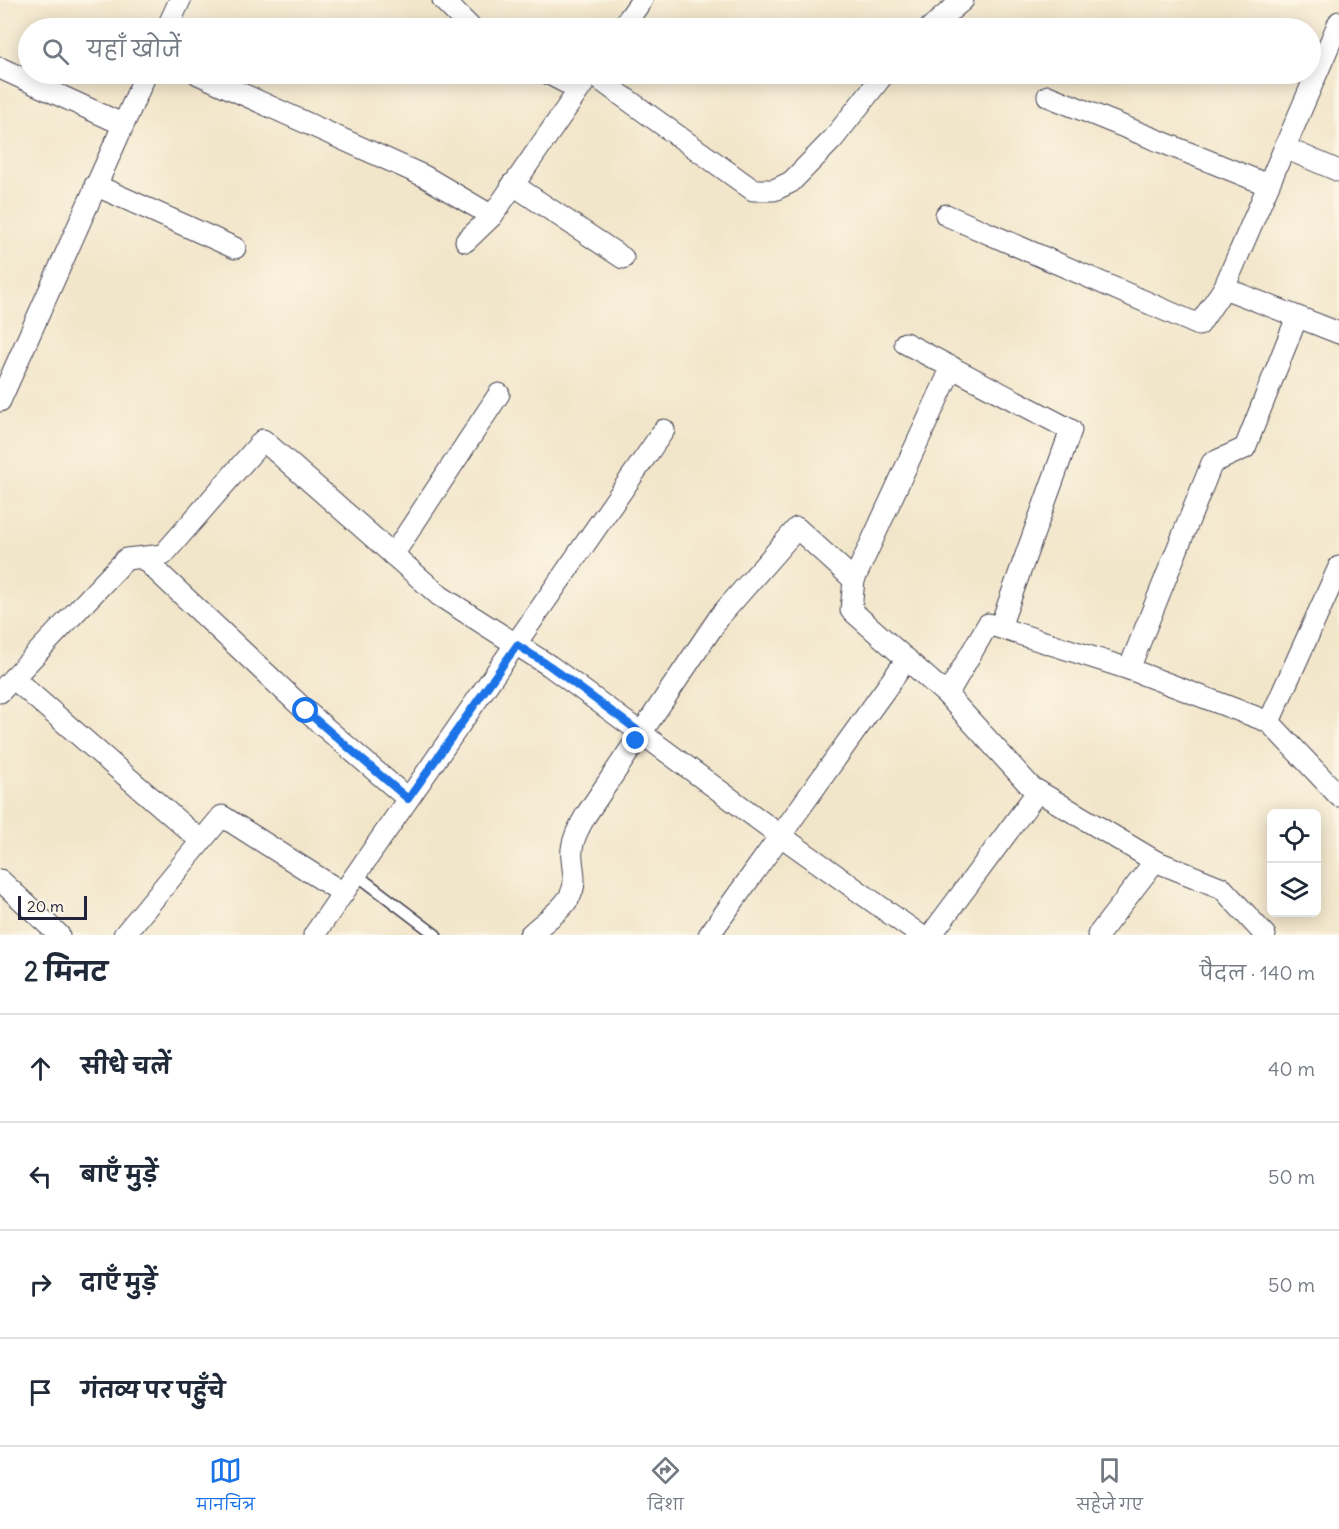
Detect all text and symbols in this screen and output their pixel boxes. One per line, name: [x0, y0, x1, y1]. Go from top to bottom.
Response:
search box: [18, 18, 1321, 84]
icon: search: [39, 35, 72, 68]
text: यहाँ खोजें: [87, 35, 181, 63]
route start: [292, 697, 318, 723]
route end: [622, 727, 648, 753]
map controls: [1267, 809, 1321, 917]
button: locate: [1267, 809, 1321, 863]
button: layers: [1267, 863, 1321, 917]
scale bar: [18, 893, 87, 920]
text: 20 m: [27, 896, 64, 916]
text: 2 मिनट: [24, 955, 108, 988]
text: पैदल · 140 m: [1200, 960, 1315, 985]
icon: ahead: [24, 1052, 57, 1085]
text: सीधे चलें: [81, 1052, 171, 1080]
text: 40 m: [1268, 1056, 1315, 1081]
icon: left: [24, 1160, 57, 1193]
text: बाएँ मुड़ें: [81, 1160, 158, 1188]
text: 50 m: [1268, 1164, 1315, 1189]
icon: right: [24, 1268, 57, 1301]
text: दाएँ मुड़ें: [81, 1268, 157, 1296]
text: 50 m: [1268, 1272, 1315, 1297]
icon: arrive: [24, 1376, 57, 1409]
text: गंतव्य पर पहुँचे: [81, 1376, 225, 1404]
tab: मानचित्र: [196, 1454, 255, 1522]
tab: दिशा: [648, 1454, 684, 1522]
tab: सहेजे गए: [1077, 1454, 1143, 1522]

